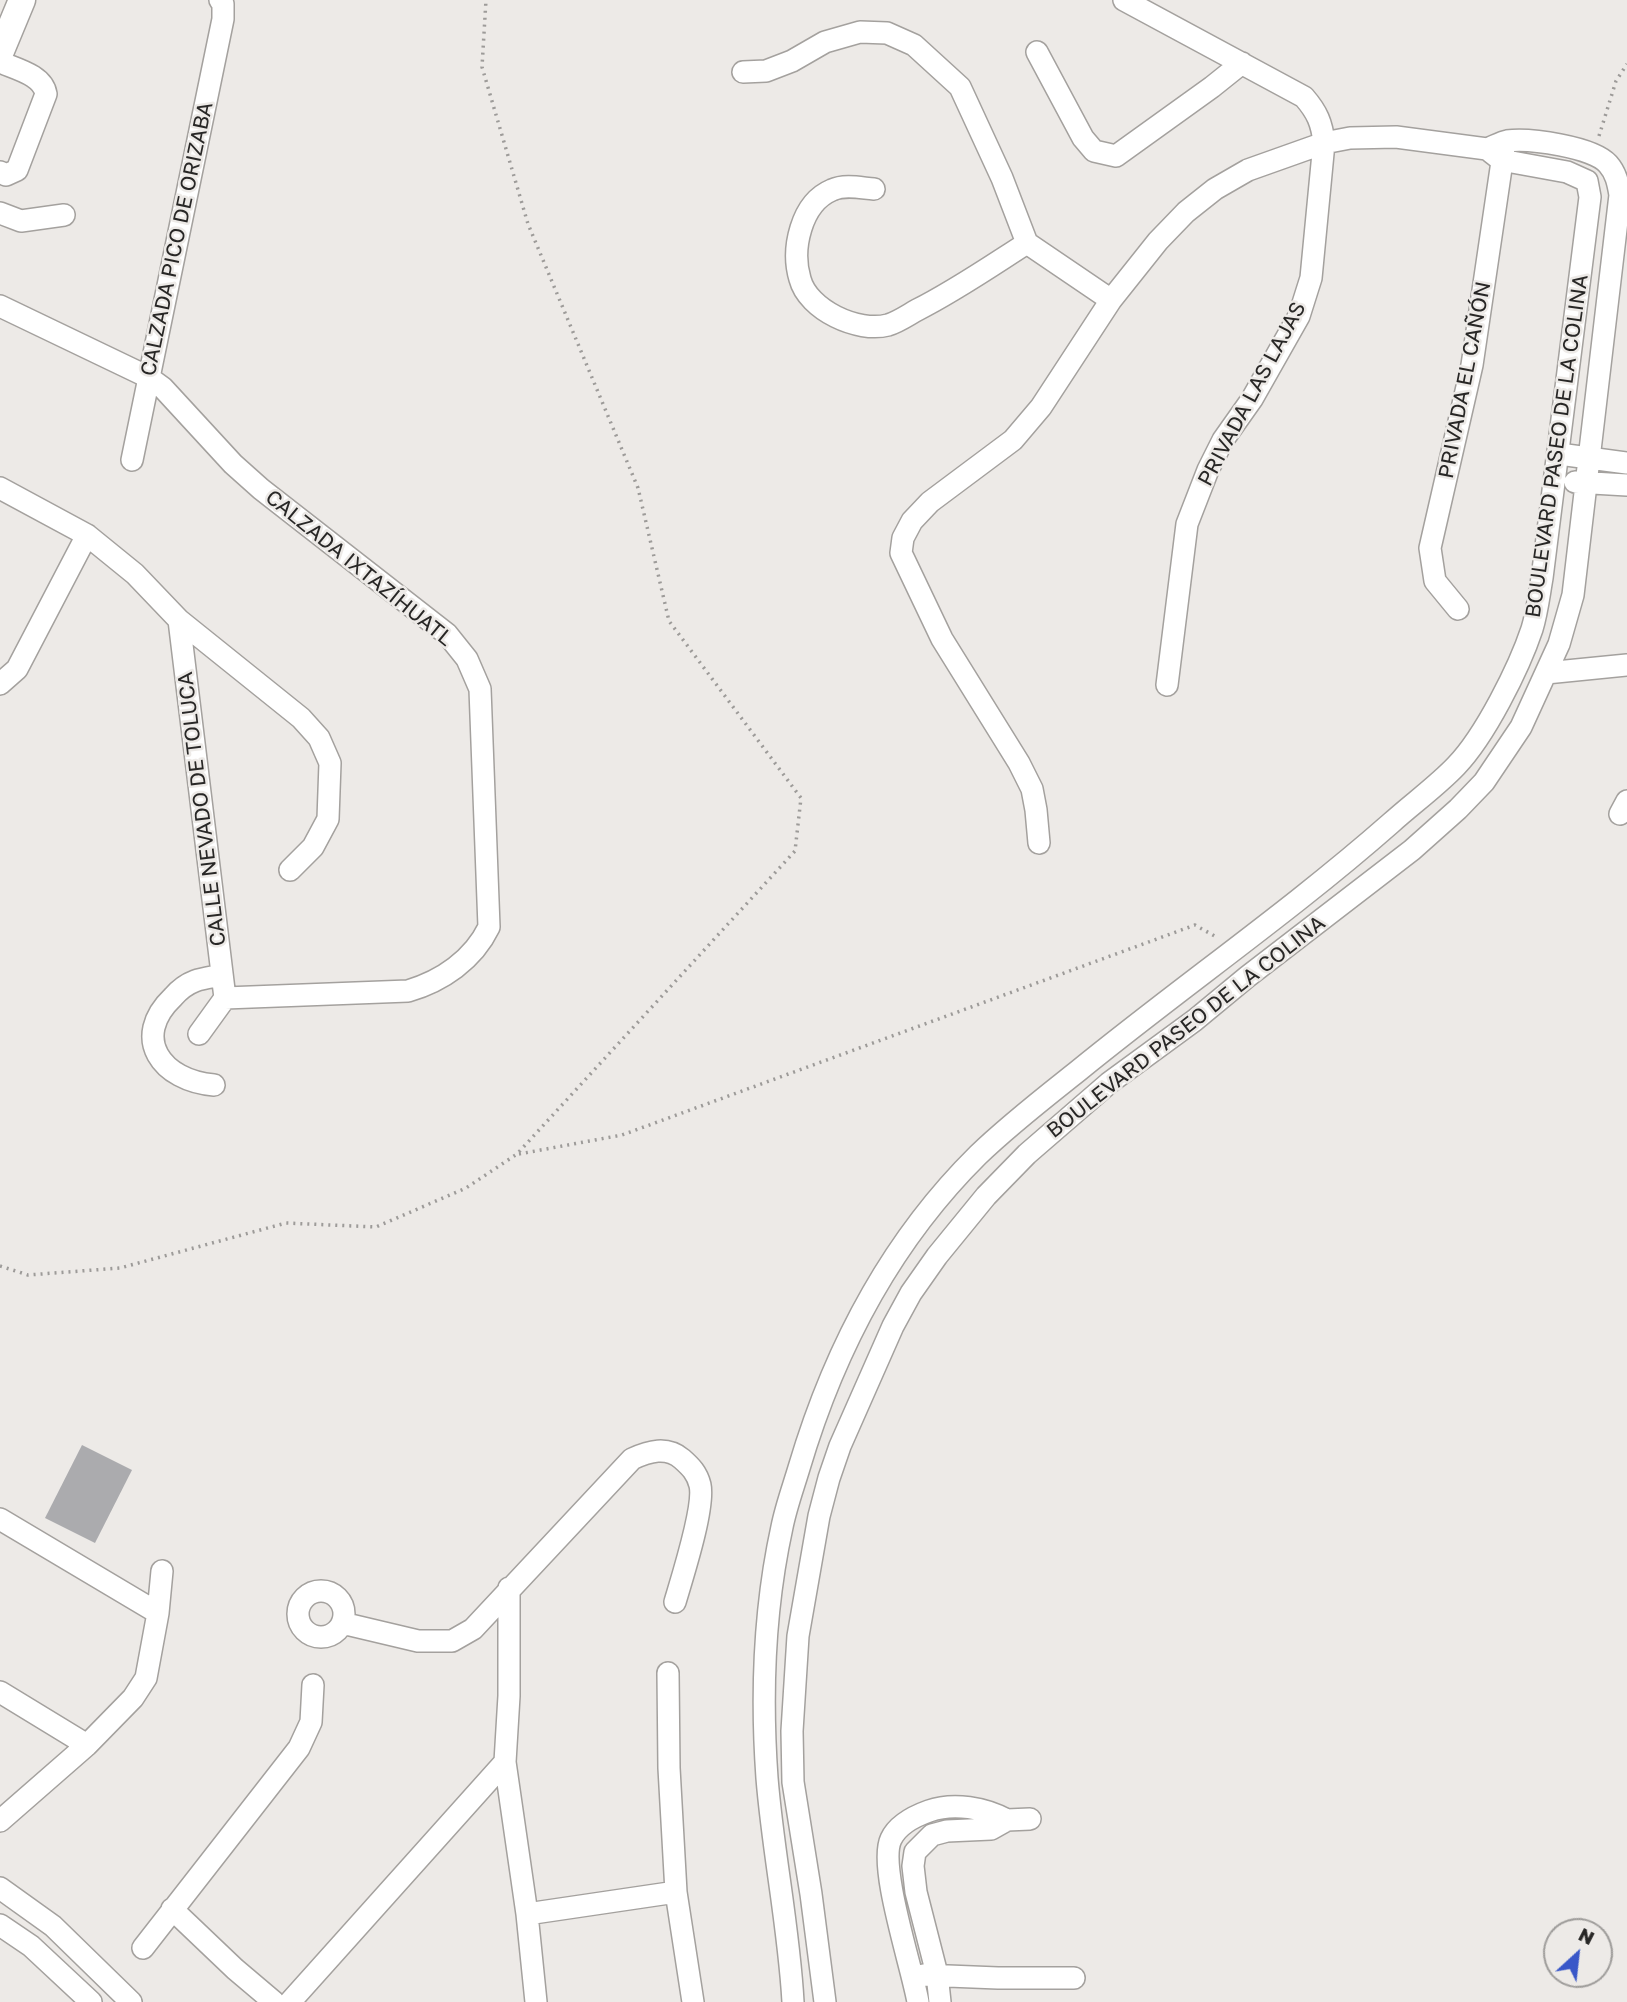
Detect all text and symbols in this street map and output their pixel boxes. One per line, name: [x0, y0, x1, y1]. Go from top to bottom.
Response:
street label: CALZADA PICO DE ORIZABA: [136, 100, 218, 378]
street label: BOULEVARD PASEO DE LA COLINA: [1520, 273, 1594, 619]
street label: PRIVADA EL CAÑÓN: [1434, 279, 1496, 481]
street label: PRIVADA LAS LAJAS: [1193, 298, 1311, 490]
street label: CALZADA IXTAZÍHUATL: [260, 485, 458, 651]
street label: CALLE NEVADO DE TOLUCA: [173, 670, 231, 948]
street label: BOULEVARD PASEO DE LA COLINA: [1042, 910, 1330, 1144]
north arrow: [1543, 1918, 1613, 1988]
text: N: [1575, 1922, 1599, 1949]

